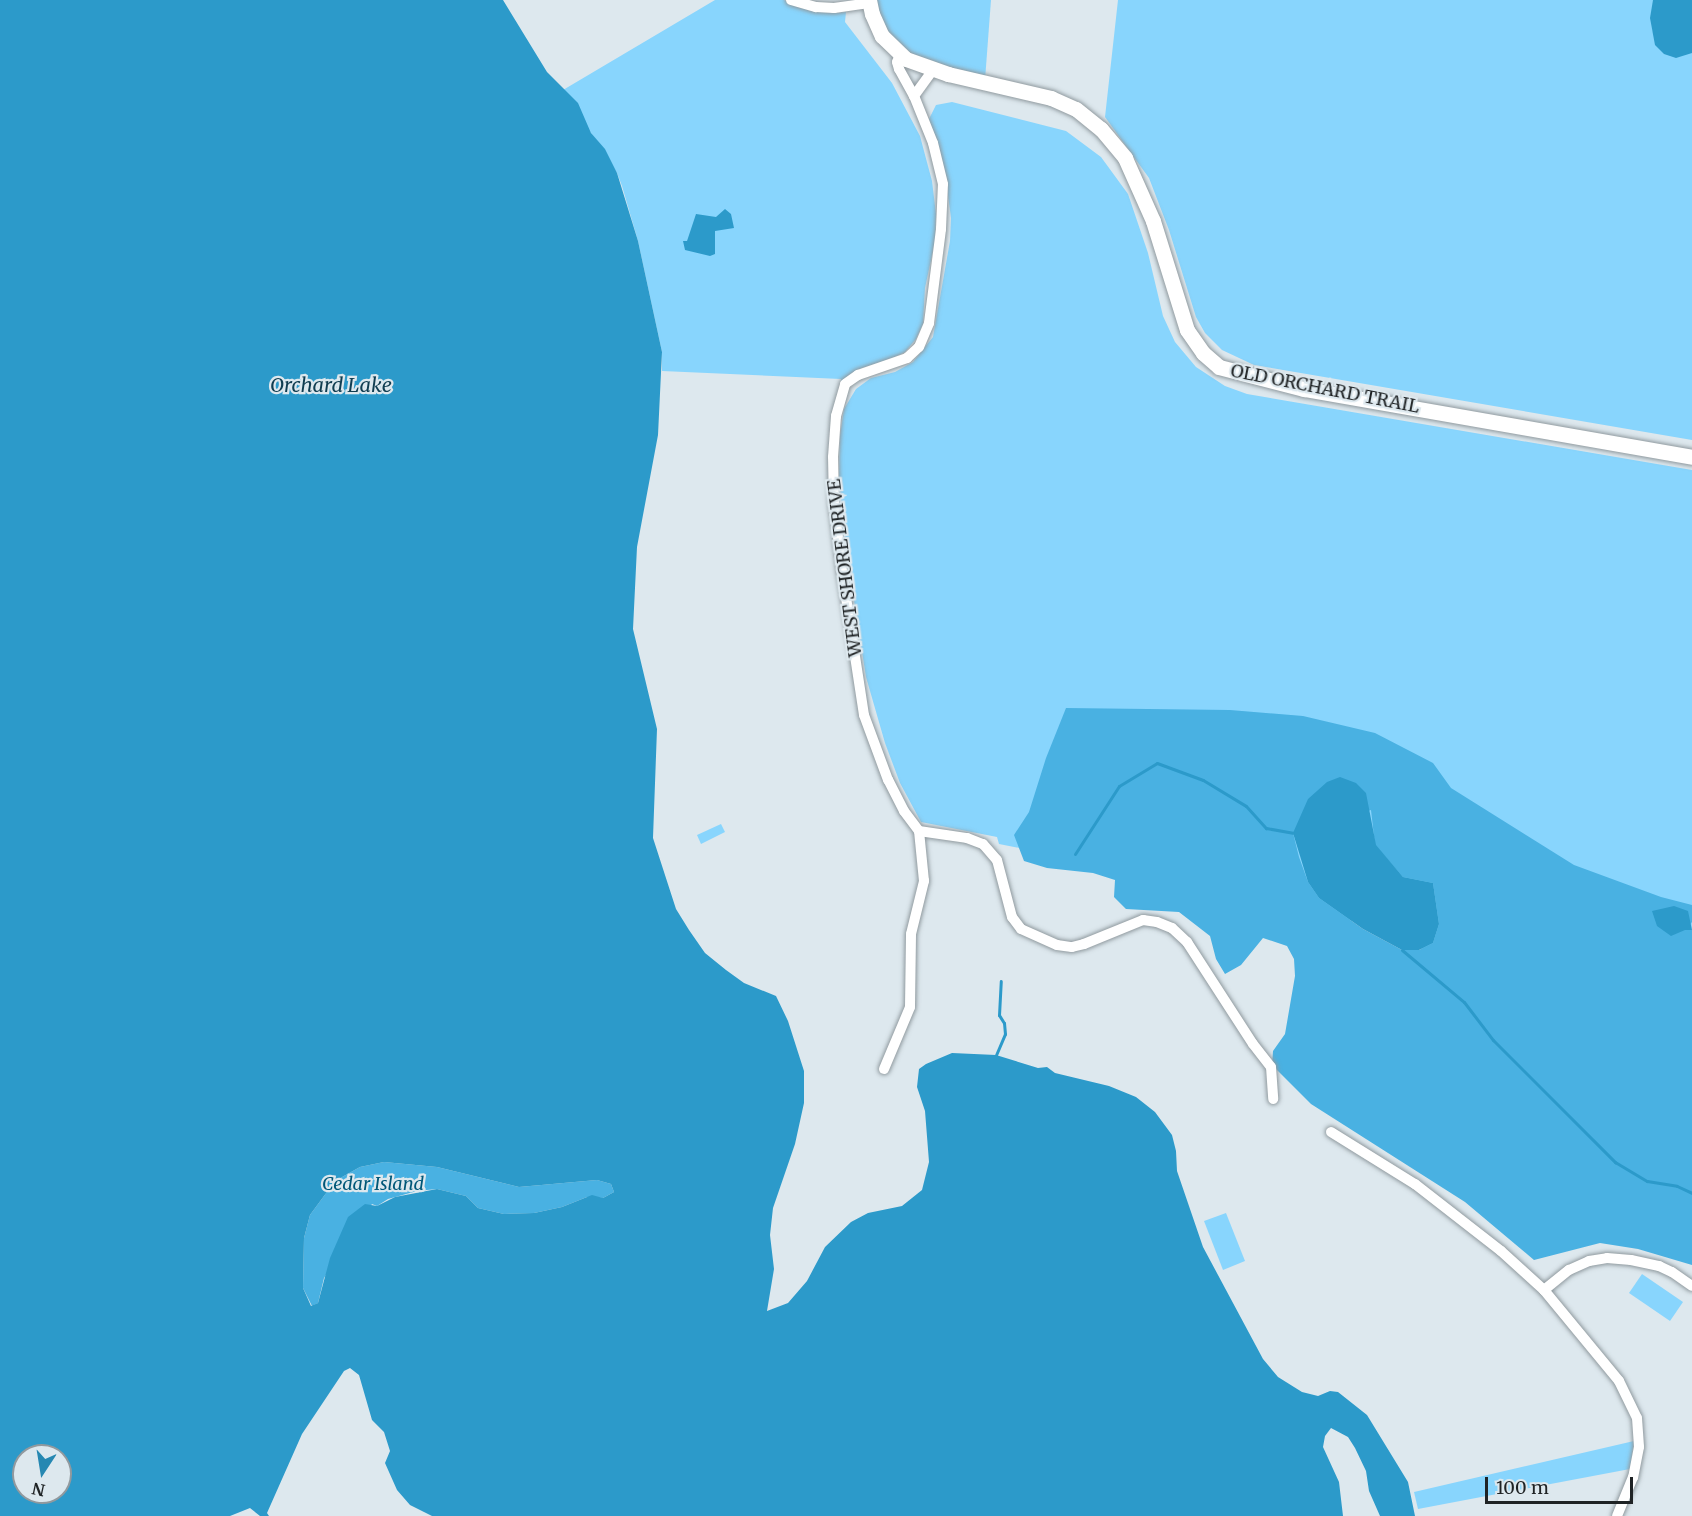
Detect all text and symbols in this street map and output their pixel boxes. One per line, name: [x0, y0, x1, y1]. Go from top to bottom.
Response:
street label: OLD ORCHARD TRAIL: [1229, 360, 1421, 418]
water label: Orchard Lake: [270, 372, 392, 396]
street label: WEST SHORE DRIVE: [823, 478, 867, 658]
park label: Cedar Island: [322, 1173, 424, 1195]
north arrow: [12, 1444, 72, 1504]
scale bar: [1488, 1465, 1636, 1503]
text: 100 m: [1496, 1476, 1549, 1499]
text: N: [30, 1479, 47, 1501]

